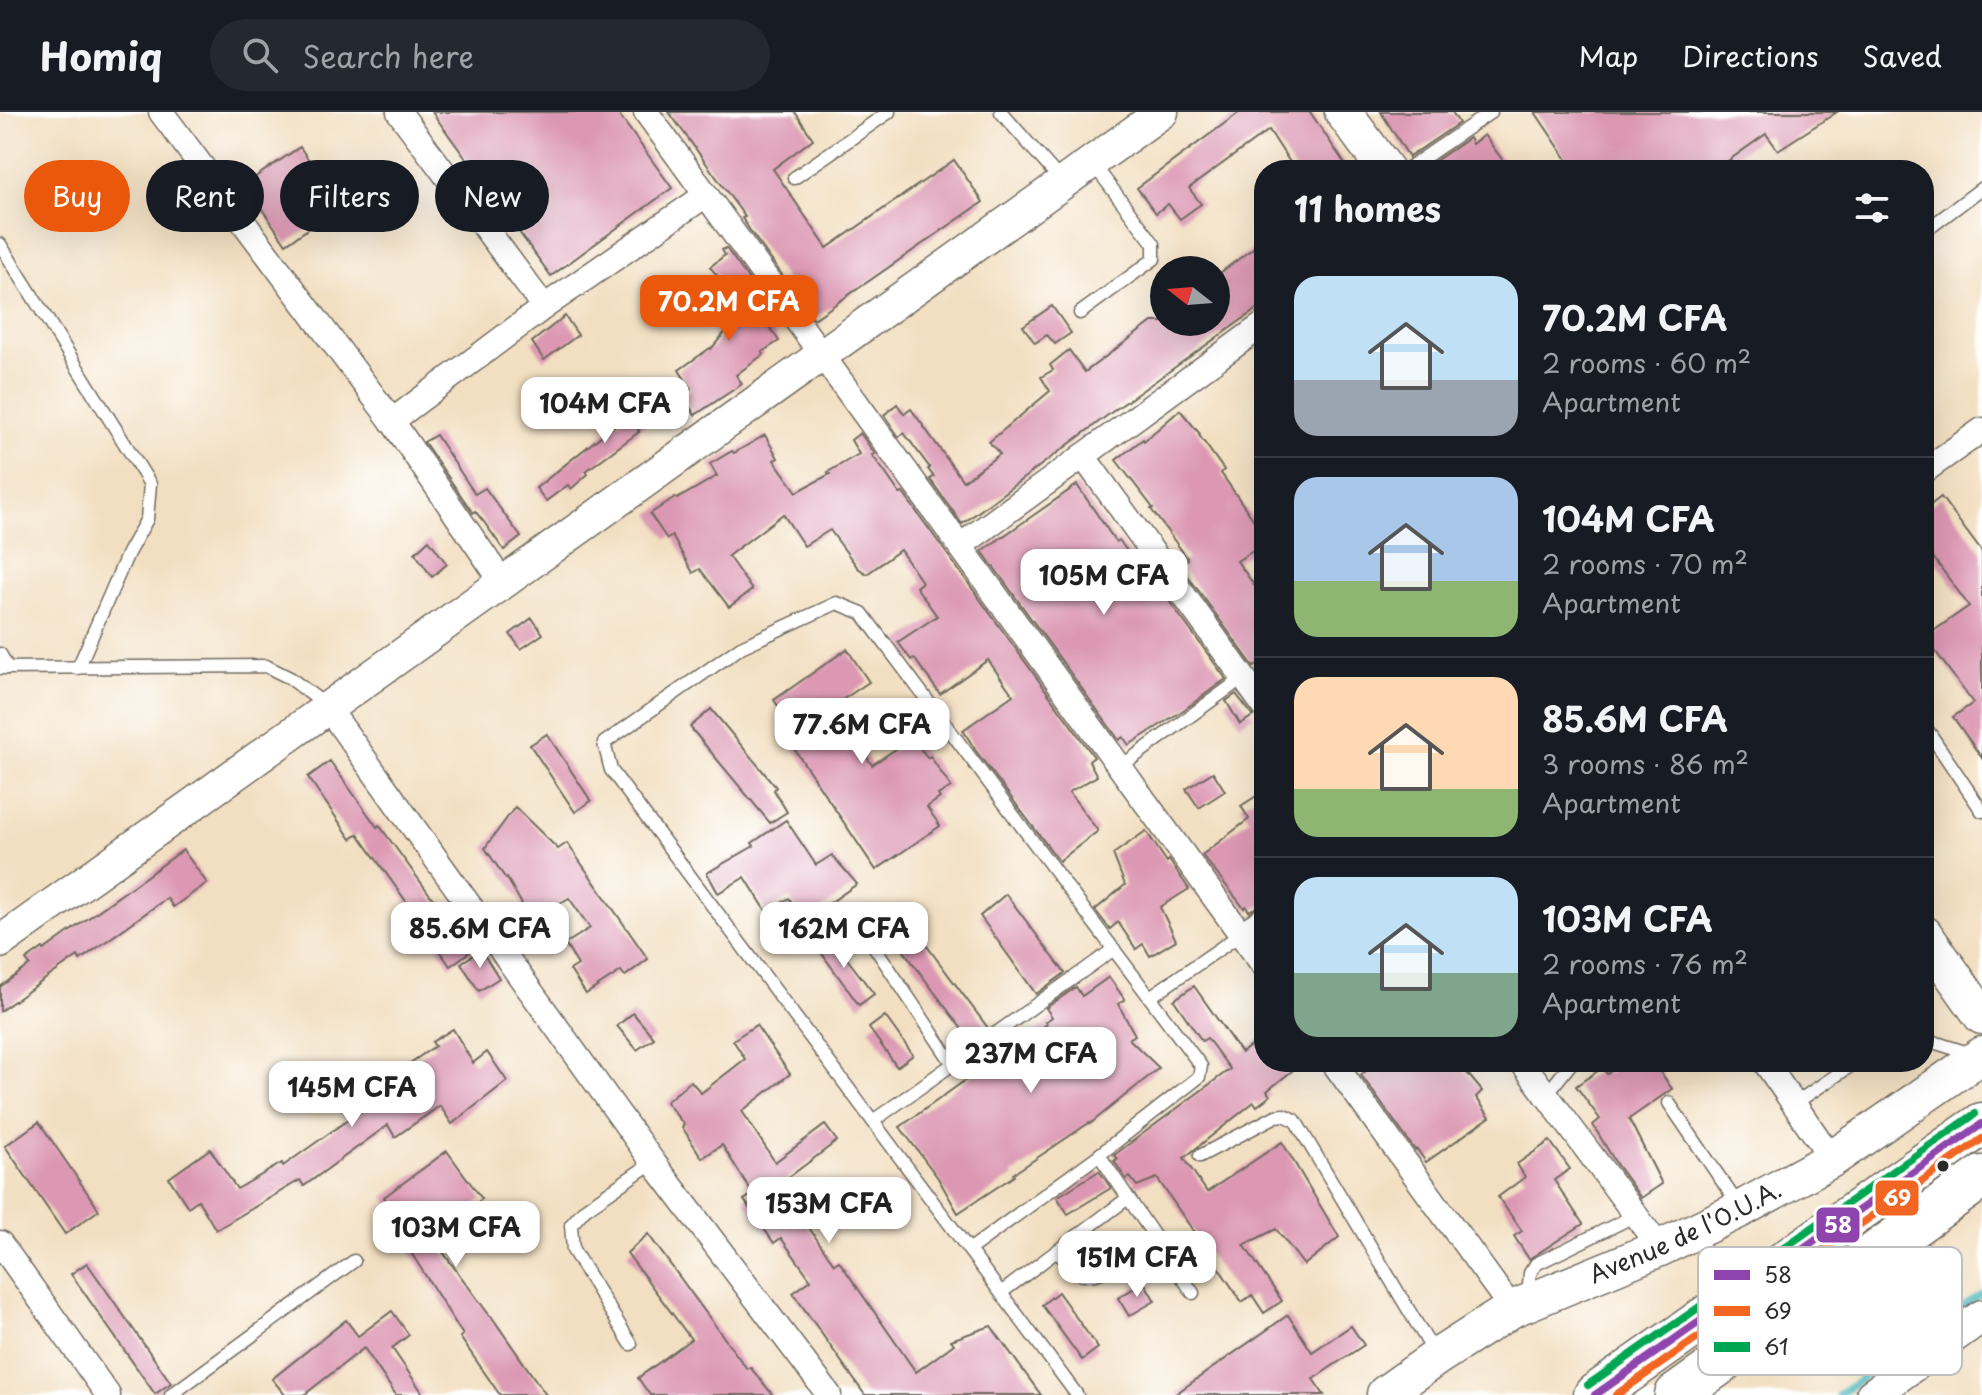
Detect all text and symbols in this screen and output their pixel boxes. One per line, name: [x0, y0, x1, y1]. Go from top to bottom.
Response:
search box: [210, 19, 770, 91]
text: Homiq: [40, 27, 162, 84]
icon: search: [238, 33, 282, 77]
text: Search here: [302, 33, 474, 78]
text: Map: [1579, 34, 1638, 77]
text: Directions: [1682, 34, 1819, 77]
text: Saved: [1863, 34, 1942, 77]
chip: Buy: [24, 160, 130, 232]
chip: Rent: [146, 160, 264, 232]
chip: Filters: [280, 160, 419, 232]
chip: New: [435, 160, 549, 232]
text: 11 homes: [1294, 182, 1441, 234]
icon: filters: [1850, 186, 1894, 230]
north arrow: [1150, 256, 1230, 336]
map controls: [1150, 256, 1230, 336]
pin: 70.2M CFA: [637, 275, 821, 343]
text: 70.2M CFA: [658, 281, 800, 320]
text: 70.2M CFA: [1542, 291, 1728, 343]
icon: home: [1358, 308, 1454, 404]
text: 2 rooms · 60 m²: [1542, 343, 1751, 382]
pin: 104M CFA: [522, 377, 688, 445]
text: Apartment: [1542, 382, 1681, 421]
text: 104M CFA: [539, 383, 671, 422]
text: 104M CFA: [1542, 492, 1715, 544]
icon: home: [1358, 509, 1454, 605]
text: 2 rooms · 70 m²: [1542, 544, 1748, 583]
pin: 105M CFA: [1021, 549, 1187, 617]
text: 105M CFA: [1039, 555, 1169, 594]
text: Apartment: [1542, 583, 1681, 622]
text: 85.6M CFA: [1542, 692, 1728, 744]
pin: 77.6M CFA: [770, 698, 954, 766]
text: 77.6M CFA: [793, 704, 931, 743]
icon: home: [1358, 709, 1454, 805]
text: 3 rooms · 86 m²: [1542, 744, 1749, 783]
text: Apartment: [1542, 783, 1681, 822]
text: 103M CFA: [1542, 892, 1713, 944]
pin: 85.6M CFA: [388, 902, 572, 970]
pin: 162M CFA: [761, 902, 927, 970]
text: 85.6M CFA: [409, 908, 551, 947]
text: 162M CFA: [778, 908, 910, 947]
icon: home: [1358, 909, 1454, 1005]
text: 2 rooms · 76 m²: [1542, 944, 1748, 983]
text: Apartment: [1542, 983, 1681, 1022]
pin: 237M CFA: [948, 1027, 1114, 1095]
text: 237M CFA: [964, 1033, 1098, 1072]
pin: 145M CFA: [269, 1061, 435, 1129]
text: 145M CFA: [287, 1067, 417, 1106]
unlabelled marker: [1935, 1158, 1951, 1174]
street label: Avenue de l'O.U.A.: [1583, 1170, 1787, 1291]
pin: 153M CFA: [746, 1177, 912, 1245]
line badge: 69: [1874, 1179, 1920, 1217]
text: 69: [1883, 1180, 1911, 1213]
text: 153M CFA: [765, 1183, 893, 1222]
pin: 103M CFA: [373, 1201, 539, 1269]
line badge: 58: [1815, 1206, 1861, 1244]
text: 103M CFA: [391, 1207, 521, 1246]
text: 58: [1824, 1207, 1852, 1240]
pin: 151M CFA: [1054, 1231, 1220, 1299]
text: 151M CFA: [1076, 1237, 1198, 1276]
legend: [1698, 1247, 1962, 1375]
text: 58: [1764, 1257, 1792, 1290]
text: 69: [1764, 1293, 1792, 1326]
text: 61: [1764, 1329, 1789, 1362]

